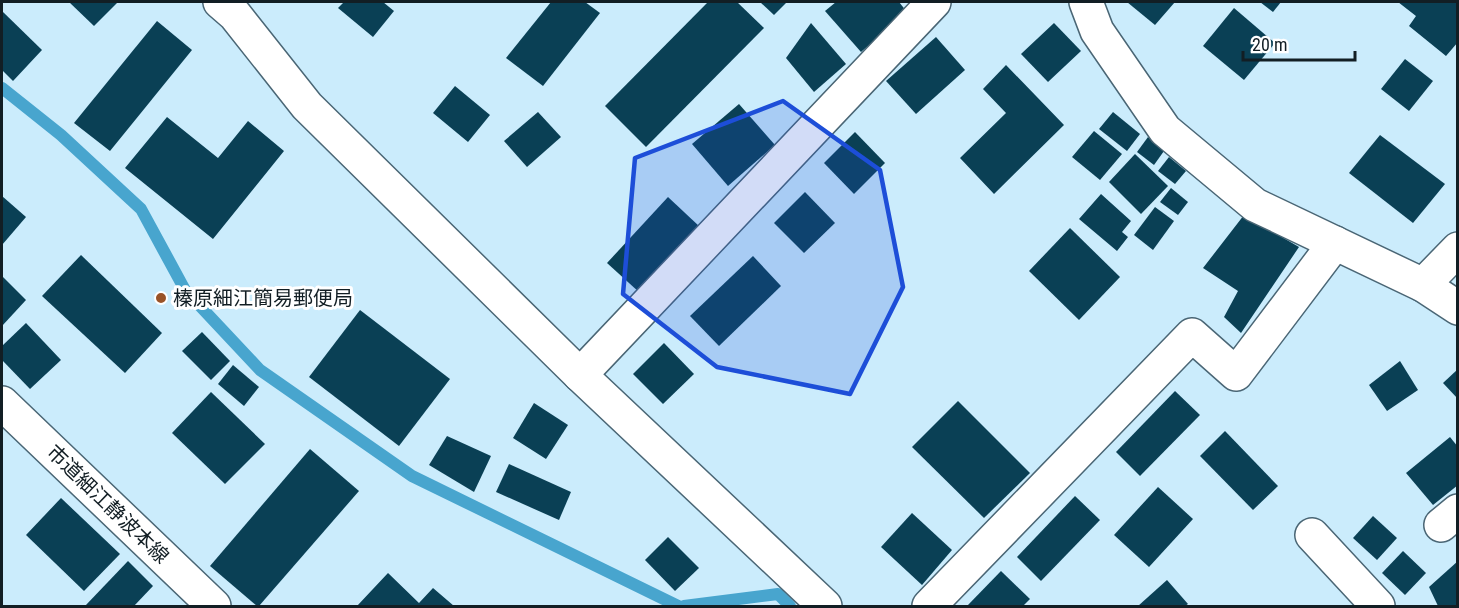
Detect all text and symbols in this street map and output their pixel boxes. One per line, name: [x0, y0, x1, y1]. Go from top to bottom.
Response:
scale bar: [1243, 24, 1356, 62]
text: 20 m: [1252, 34, 1287, 55]
place label: 榛原細江簡易郵便局: [173, 286, 353, 310]
marker: 榛原細江簡易郵便局: [154, 291, 168, 305]
street label: 市道細江静波本線: [42, 440, 174, 568]

